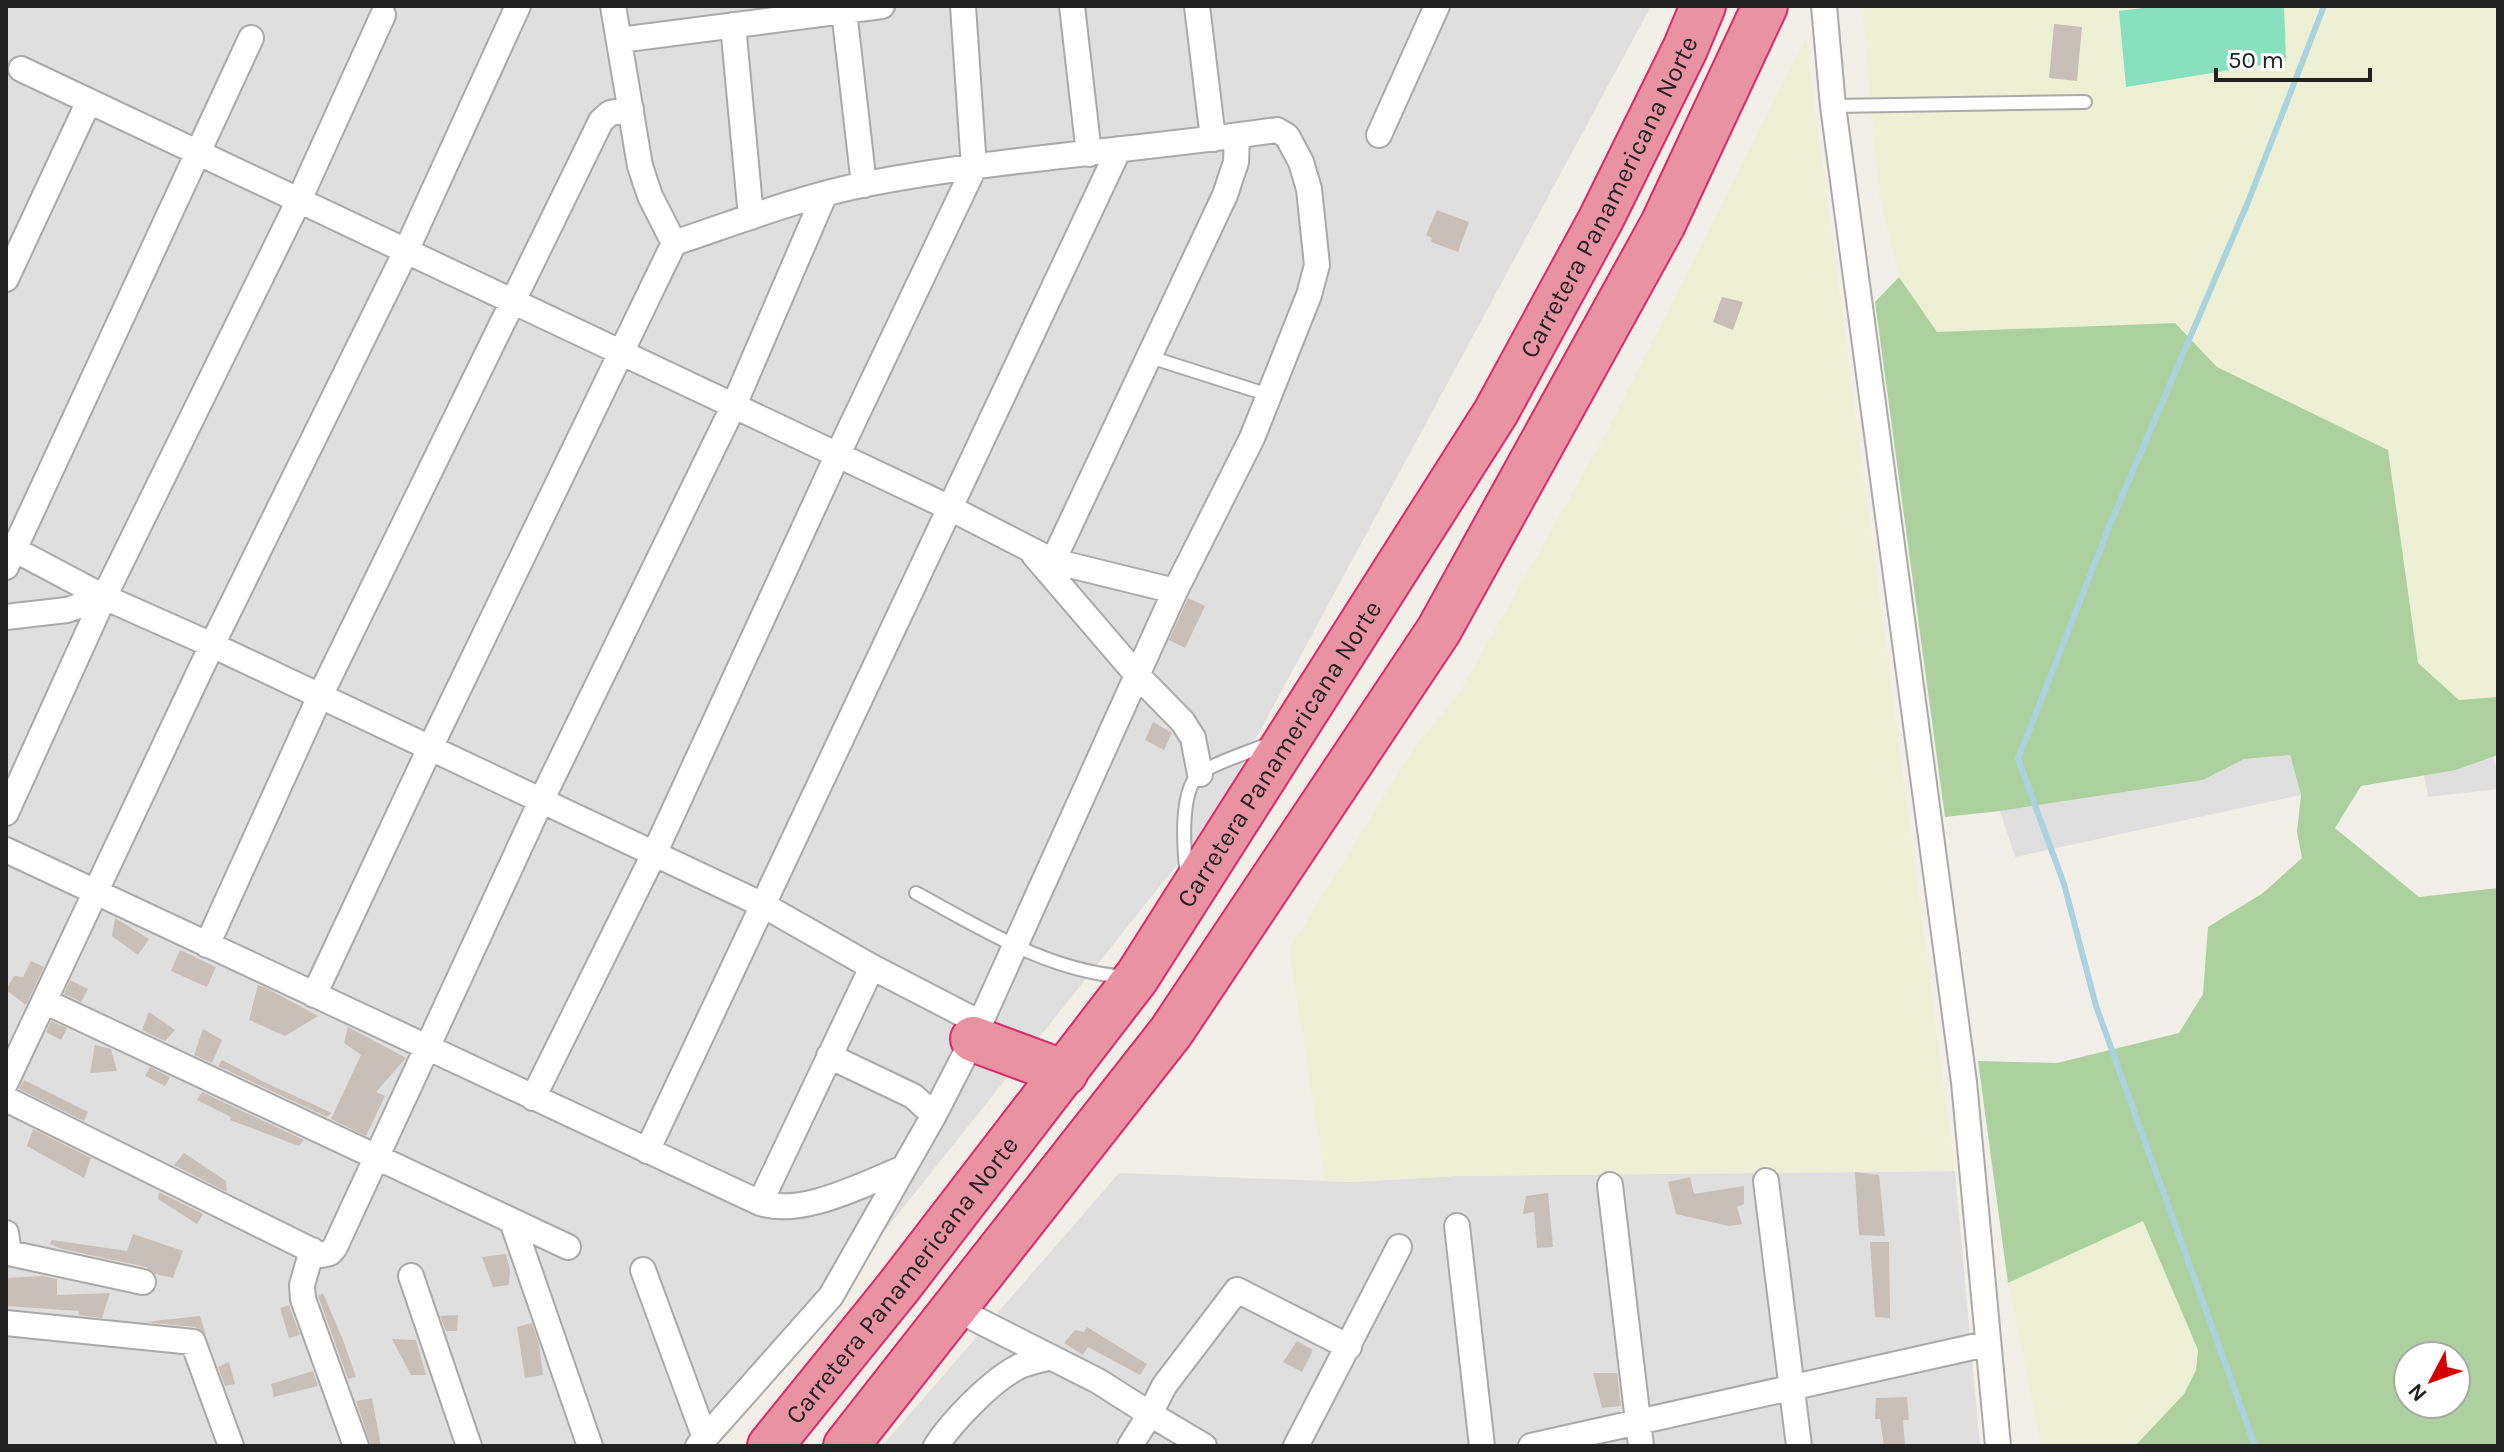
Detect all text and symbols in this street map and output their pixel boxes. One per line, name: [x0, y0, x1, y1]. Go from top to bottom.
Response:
street label: Carretera Panamericana Norte: [1513, 31, 1704, 363]
scale bar: [2216, 32, 2370, 82]
text: 50 m: [2228, 46, 2284, 74]
street label: Carretera Panamericana Norte: [1170, 595, 1388, 913]
street label: Carretera Panamericana Norte: [779, 1130, 1024, 1430]
north arrow: [2392, 1340, 2472, 1420]
text: N: [2403, 1378, 2433, 1407]

